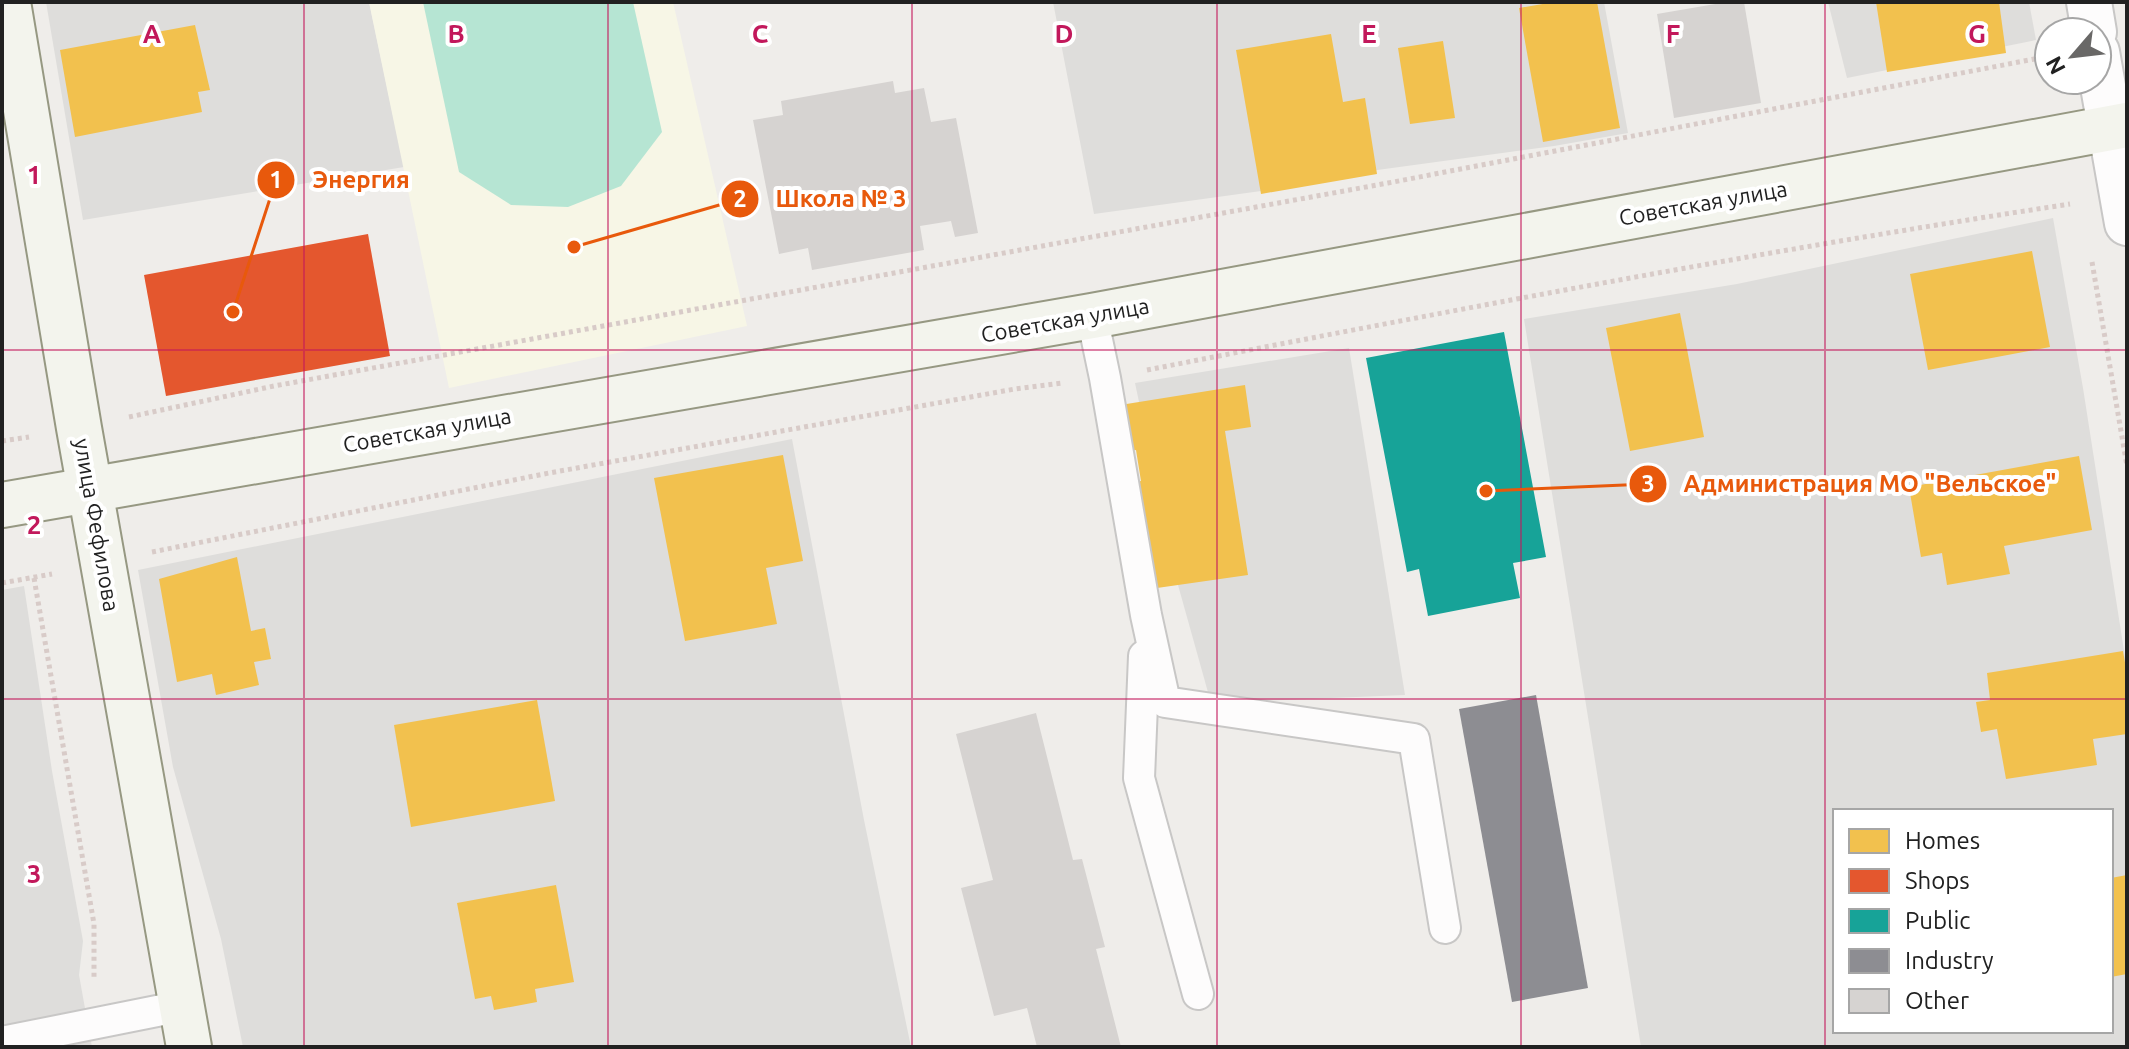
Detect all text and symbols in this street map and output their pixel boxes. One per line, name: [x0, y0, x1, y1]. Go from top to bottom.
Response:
north arrow: [2033, 16, 2113, 96]
text: A: [143, 19, 162, 48]
text: B: [447, 19, 465, 48]
text: C: [752, 19, 769, 48]
text: D: [1055, 19, 1073, 48]
text: E: [1361, 19, 1377, 48]
text: F: [1666, 19, 1680, 48]
text: G: [1968, 19, 1986, 48]
text: N: [2040, 53, 2070, 79]
callout: Энергия: [256, 156, 426, 204]
text: 1: [27, 160, 41, 189]
text: 1: [269, 166, 283, 193]
text: Энергия: [312, 166, 410, 193]
callout: Школа № 3: [720, 175, 923, 223]
street label: Советская улица: [1617, 175, 1789, 230]
text: 2: [733, 185, 747, 212]
text: Школа № 3: [775, 185, 907, 212]
street label: Советская улица: [979, 292, 1151, 347]
street label: Советская улица: [341, 402, 513, 457]
street label: улица Фефилова: [70, 436, 125, 613]
callout: Администрация МО "Вельское": [1628, 460, 2073, 508]
text: 3: [1641, 470, 1655, 497]
text: Администрация МО "Вельское": [1684, 470, 2056, 497]
text: 2: [27, 510, 41, 539]
legend: [1833, 809, 2113, 1033]
text: Homes: [1905, 827, 1980, 854]
text: 3: [27, 859, 41, 888]
text: Shops: [1905, 867, 1970, 894]
text: Public: [1905, 907, 1970, 934]
text: Industry: [1905, 947, 1994, 974]
text: Other: [1905, 987, 1969, 1014]

